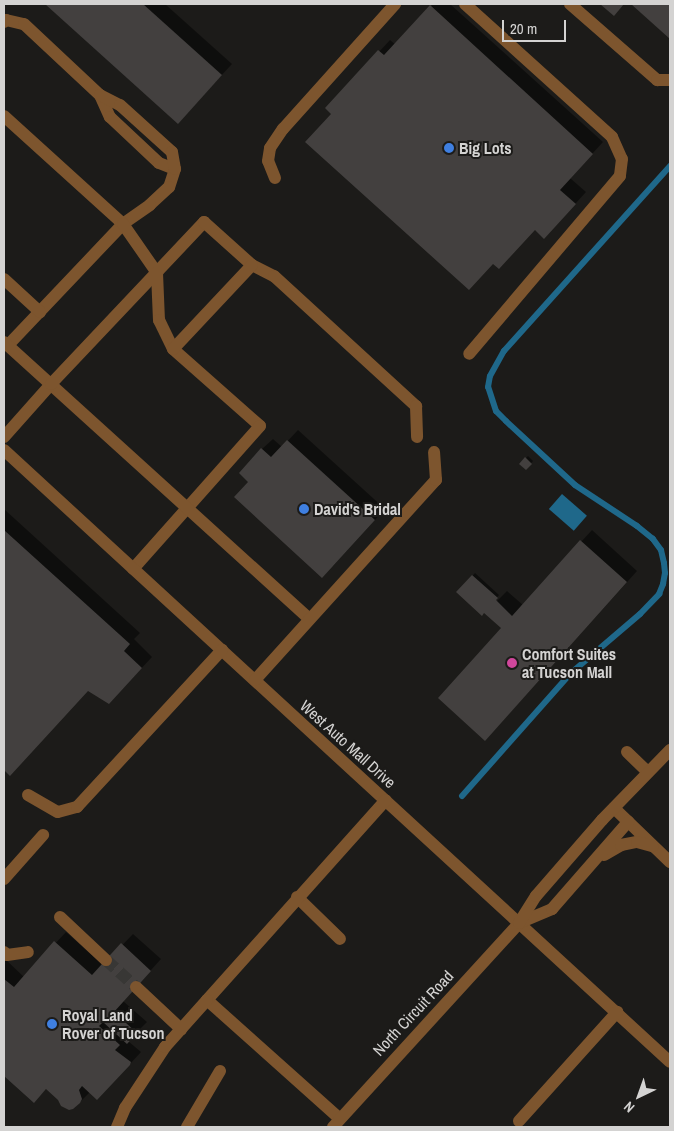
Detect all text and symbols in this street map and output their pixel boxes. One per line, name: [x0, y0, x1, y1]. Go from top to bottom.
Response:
scale bar: [504, 10, 568, 42]
text: 20 m: [510, 18, 537, 39]
place label: Big Lots: [459, 138, 511, 158]
marker: Big Lots: [443, 142, 455, 154]
place label: David's Bridal: [314, 499, 401, 519]
marker: David's Bridal: [298, 503, 310, 515]
place label: Comfort Suites at Tucson Mall: [522, 644, 616, 682]
marker: Comfort Suites at Tucson Mall: [506, 657, 518, 669]
street label: West Auto Mall Drive: [296, 696, 400, 792]
street label: North Circuit Road: [369, 966, 457, 1060]
place label: Royal Land Rover of Tucson: [62, 1005, 165, 1043]
marker: Royal Land Rover of Tucson: [46, 1018, 58, 1030]
north arrow: [614, 1071, 664, 1121]
text: N: [620, 1098, 638, 1117]

